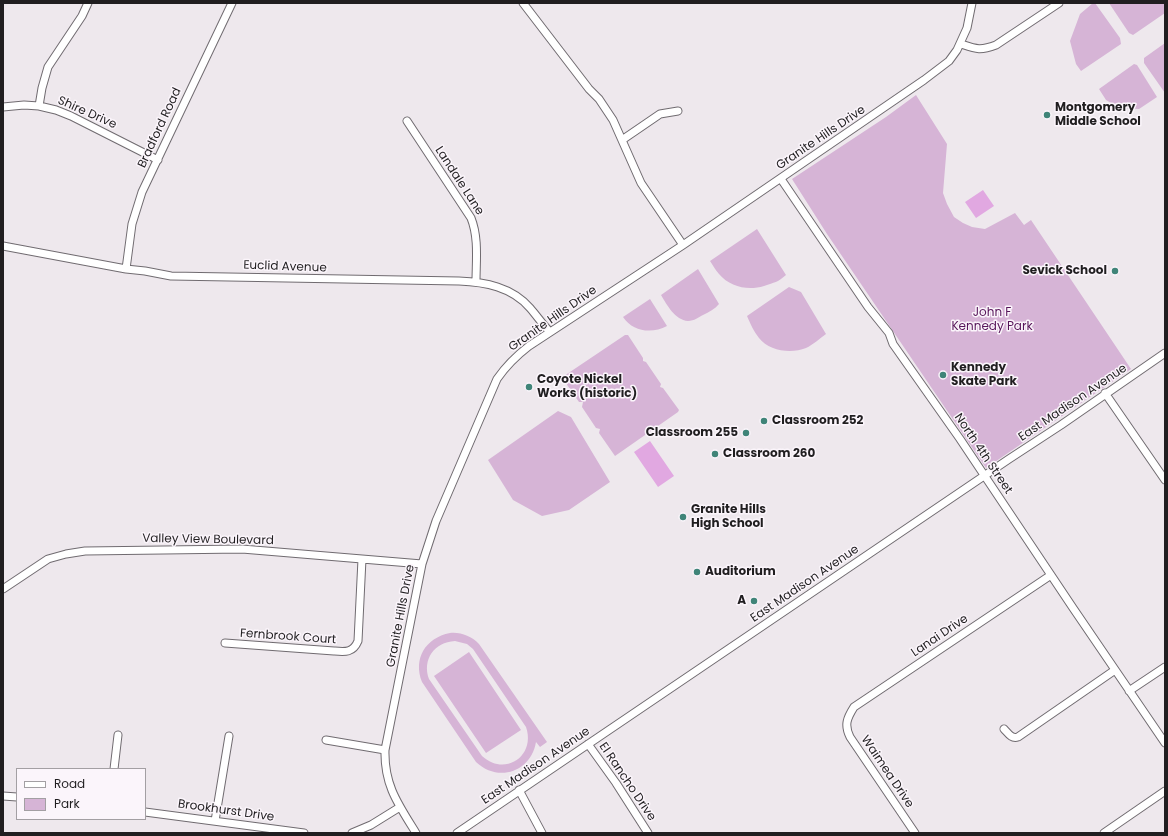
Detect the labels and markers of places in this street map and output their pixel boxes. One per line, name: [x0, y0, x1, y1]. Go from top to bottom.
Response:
place label: Montgomery Middle School: [1055, 101, 1141, 129]
marker: Montgomery Middle School: [1042, 110, 1052, 120]
place label: Sevick School: [1022, 264, 1107, 278]
marker: Sevick School: [1110, 266, 1120, 276]
place label: Kennedy Skate Park: [951, 361, 1017, 389]
marker: Kennedy Skate Park: [938, 370, 948, 380]
place label: Coyote Nickel Works (historic): [537, 373, 637, 401]
marker: Coyote Nickel Works (historic): [524, 382, 534, 392]
place label: Classroom 252: [772, 414, 863, 428]
marker: Classroom 252: [759, 416, 769, 426]
place label: Classroom 255: [646, 426, 738, 440]
marker: Classroom 255: [741, 428, 751, 438]
place label: Classroom 260: [723, 447, 815, 461]
marker: Classroom 260: [710, 449, 720, 459]
place label: Granite Hills High School: [691, 503, 766, 531]
marker: Granite Hills High School: [678, 512, 688, 522]
place label: Auditorium: [705, 565, 776, 579]
marker: Auditorium: [692, 567, 702, 577]
place label: A: [737, 594, 746, 608]
marker: A: [749, 596, 759, 606]

